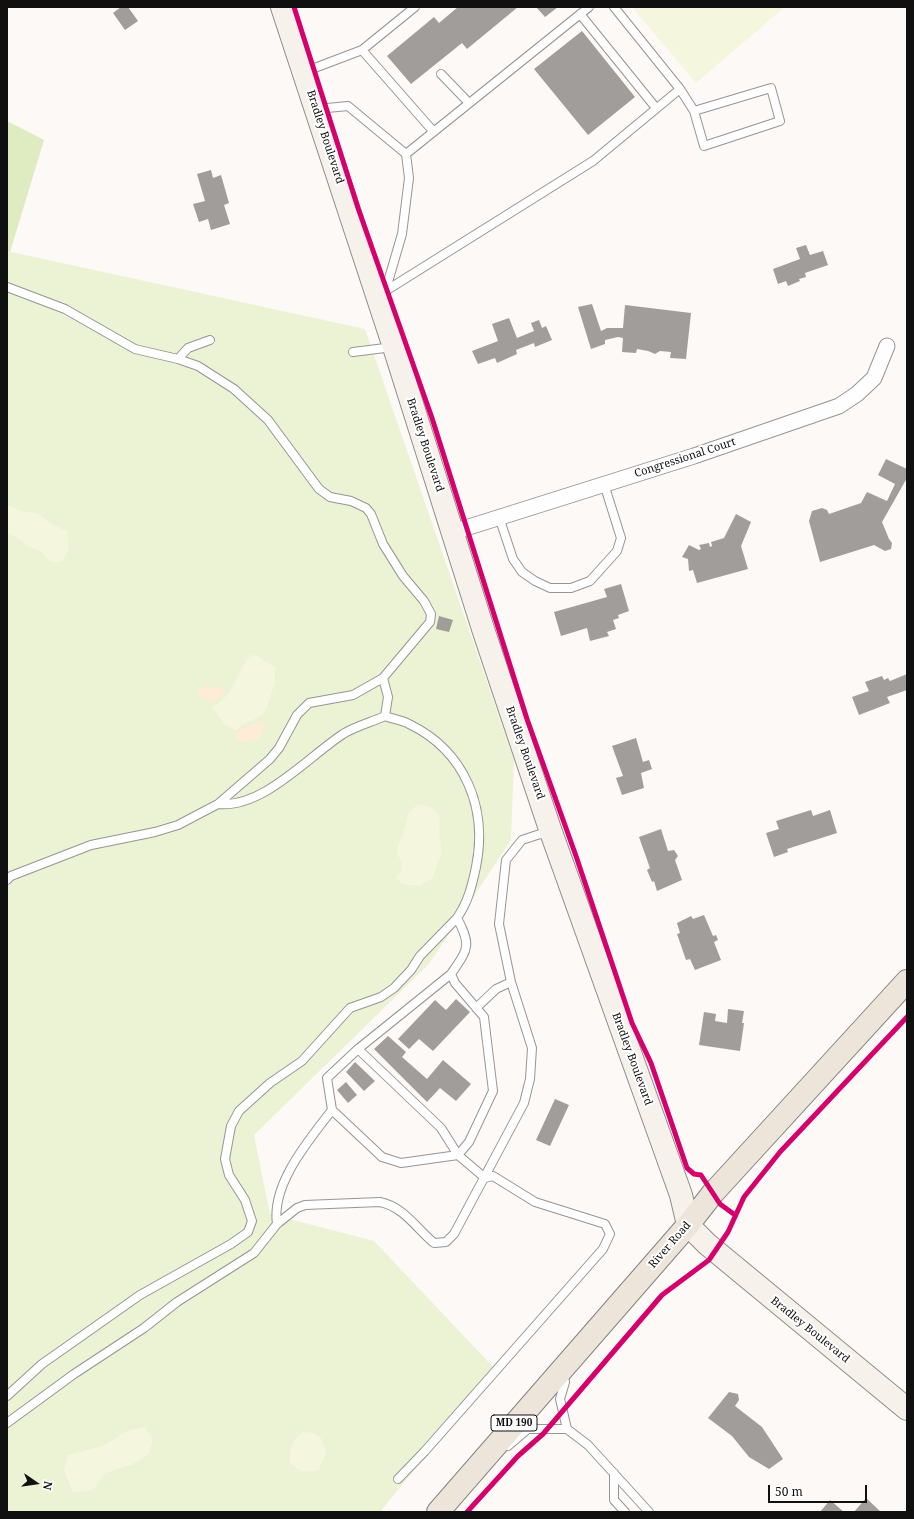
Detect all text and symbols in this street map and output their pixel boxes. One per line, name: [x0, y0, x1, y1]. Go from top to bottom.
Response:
street label: Bradley Boulevard: [304, 88, 346, 186]
street label: Bradley Boulevard: [404, 396, 446, 494]
street label: Congressional Court: [633, 435, 737, 481]
street label: Bradley Boulevard: [503, 705, 547, 801]
street label: Bradley Boulevard: [609, 1011, 655, 1107]
street label: River Road: [646, 1219, 694, 1271]
street label: Bradley Boulevard: [768, 1294, 852, 1366]
road number: MD 190: [491, 1415, 537, 1431]
north arrow: [16, 1463, 56, 1503]
scale bar: [770, 1477, 869, 1503]
text: N: [40, 1480, 56, 1492]
text: 50 m: [775, 1483, 803, 1500]

